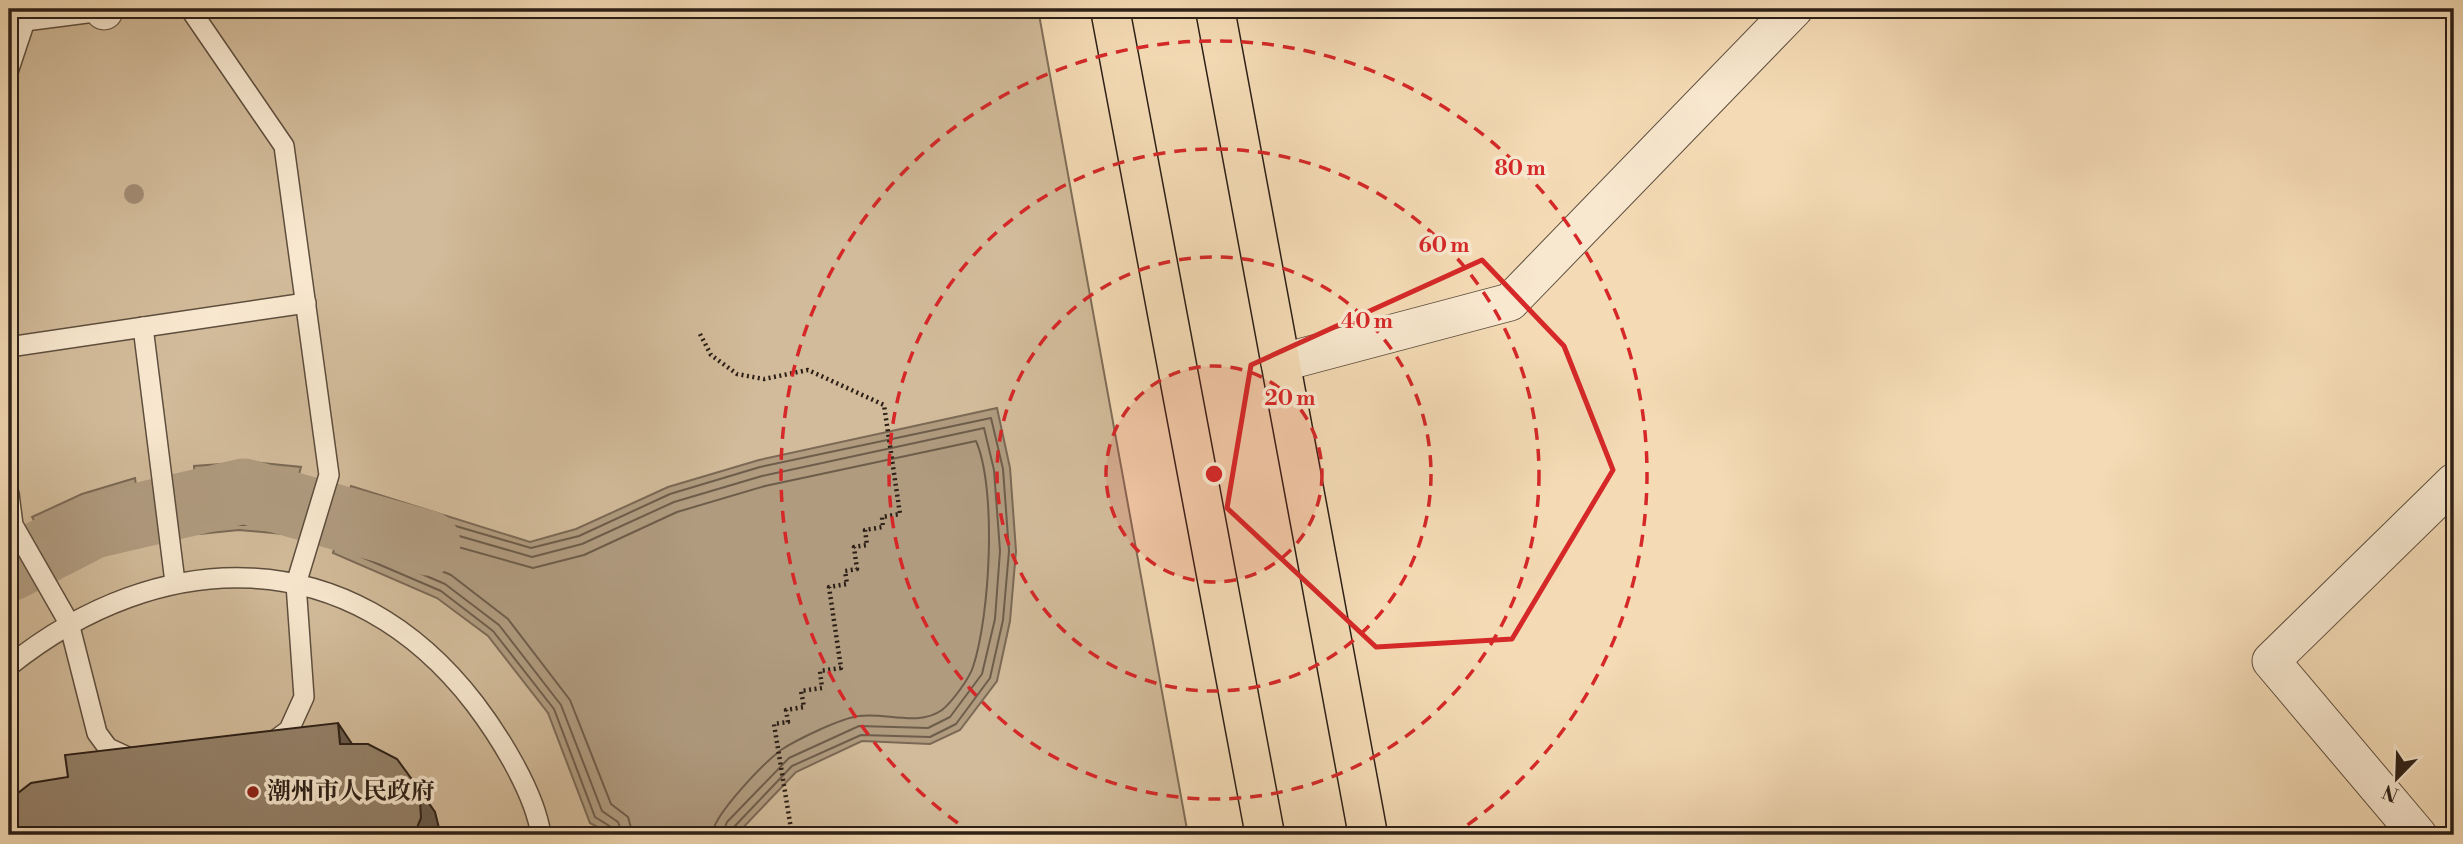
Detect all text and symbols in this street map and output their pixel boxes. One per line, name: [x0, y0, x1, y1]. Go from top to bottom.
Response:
text: 80 m: [1494, 156, 1546, 182]
text: 60 m: [1419, 233, 1469, 259]
text: 40 m: [1341, 309, 1393, 335]
text: 20 m: [1265, 386, 1315, 412]
centre of rings: [1202, 462, 1226, 486]
north arrow: [2362, 742, 2432, 812]
place label: 潮州市人民政府: [267, 777, 435, 807]
text: N: [2379, 779, 2402, 807]
marker: 潮州市人民政府: [245, 784, 261, 800]

